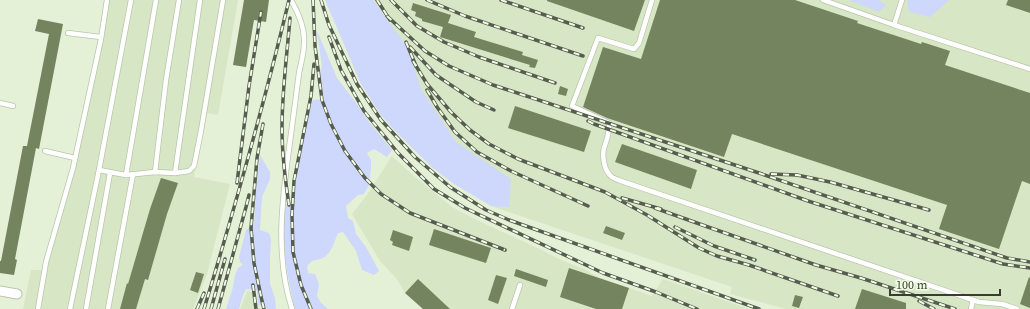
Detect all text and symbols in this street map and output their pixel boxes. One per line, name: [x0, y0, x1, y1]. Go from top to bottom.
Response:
scale bar: [890, 271, 1000, 297]
text: 100 m: [896, 277, 928, 293]

